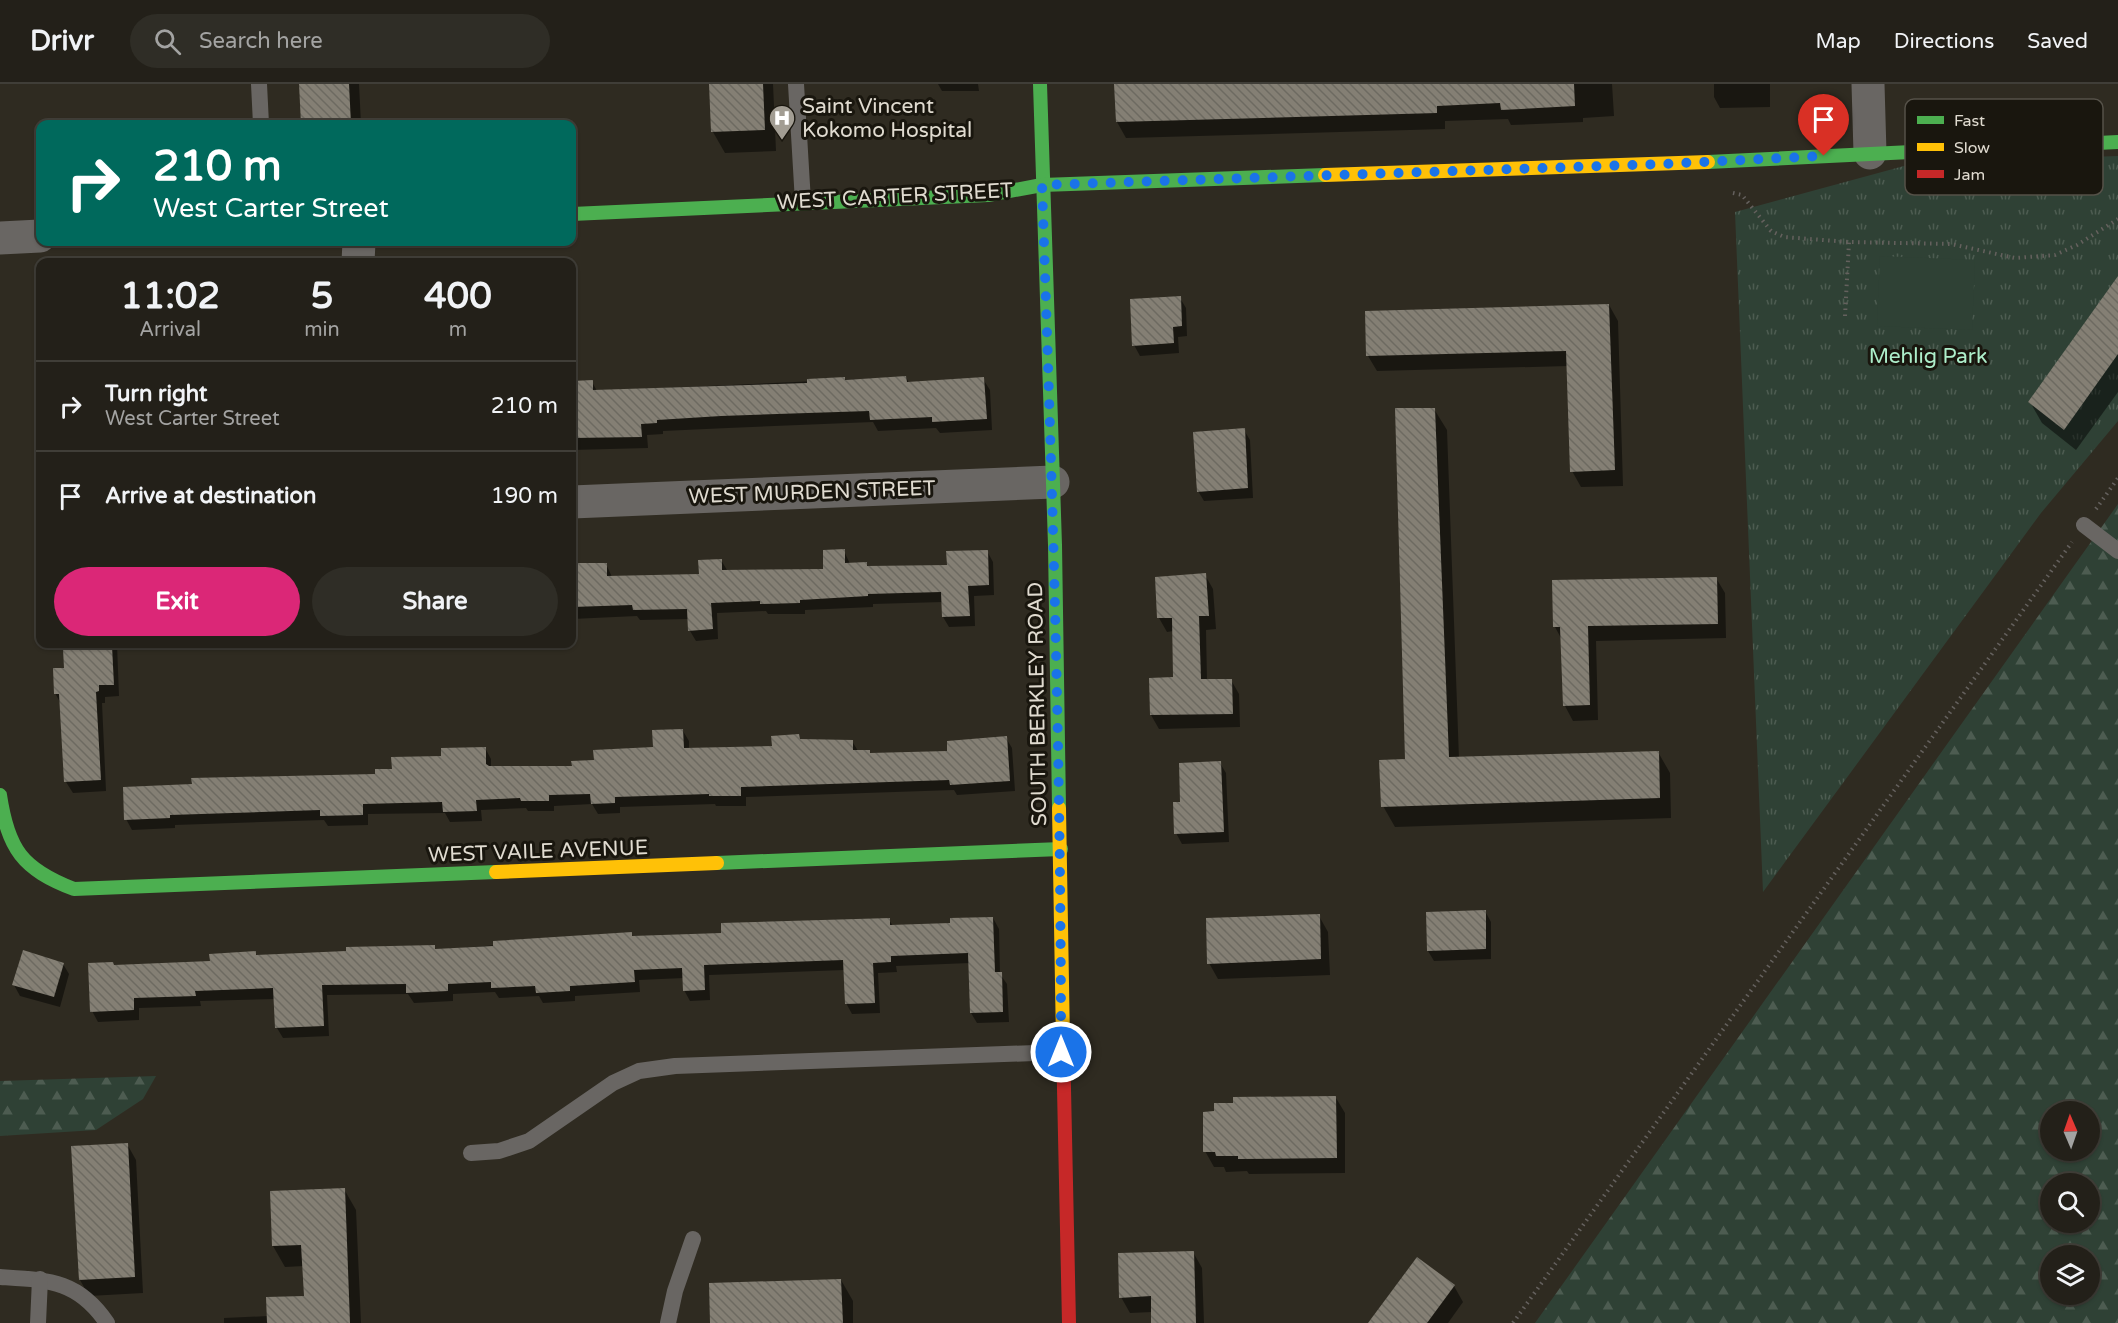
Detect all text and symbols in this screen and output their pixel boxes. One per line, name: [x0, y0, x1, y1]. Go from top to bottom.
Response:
search box: [130, 14, 550, 68]
text: Drivr: [30, 24, 94, 58]
icon: search: [151, 25, 184, 58]
text: Search here: [199, 28, 323, 54]
text: Map: [1815, 29, 1861, 54]
text: Directions: [1894, 29, 1994, 54]
text: Saved: [2027, 29, 2088, 54]
place label: Saint Vincent Kokomo Hospital: [802, 94, 972, 143]
pin: [1798, 94, 1849, 156]
legend: [1905, 99, 2103, 195]
hospital icon: Saint Vincent Kokomo Hospital: [767, 103, 797, 141]
icon: arrive: [1807, 103, 1840, 136]
text: Fast: [1954, 111, 1985, 131]
text: Slow: [1954, 138, 1990, 158]
text: 210 m: [153, 141, 282, 192]
icon: right: [54, 144, 132, 222]
text: Jam: [1954, 165, 1985, 185]
street label: WEST CARTER STREET: [776, 178, 1014, 215]
text: West Carter Street: [153, 192, 389, 225]
text: 11:02: [120, 275, 220, 318]
text: 5: [311, 275, 333, 318]
text: 400: [424, 275, 492, 318]
text: Arrival: [139, 318, 201, 342]
text: min: [304, 318, 340, 342]
text: m: [449, 318, 467, 342]
park label: Mehlig Park: [1869, 344, 1987, 369]
text: Turn right: [105, 381, 207, 407]
icon: right: [54, 390, 87, 423]
text: 210 m: [491, 393, 558, 419]
text: West Carter Street: [105, 407, 280, 431]
street label: WEST MURDEN STREET: [688, 476, 936, 509]
icon: arrive: [54, 480, 87, 513]
text: Arrive at destination: [105, 483, 316, 509]
text: 190 m: [491, 483, 558, 509]
button: Exit: [54, 567, 300, 636]
button: Share: [312, 567, 558, 636]
street label: SOUTH BERKLEY ROAD: [1023, 582, 1052, 826]
street label: WEST VAILE AVENUE: [428, 835, 648, 868]
position arrow: [1029, 1020, 1093, 1084]
north arrow: [2040, 1101, 2100, 1161]
map controls: [2040, 1101, 2100, 1305]
button: search: [2040, 1173, 2100, 1233]
button: layers: [2040, 1245, 2100, 1305]

